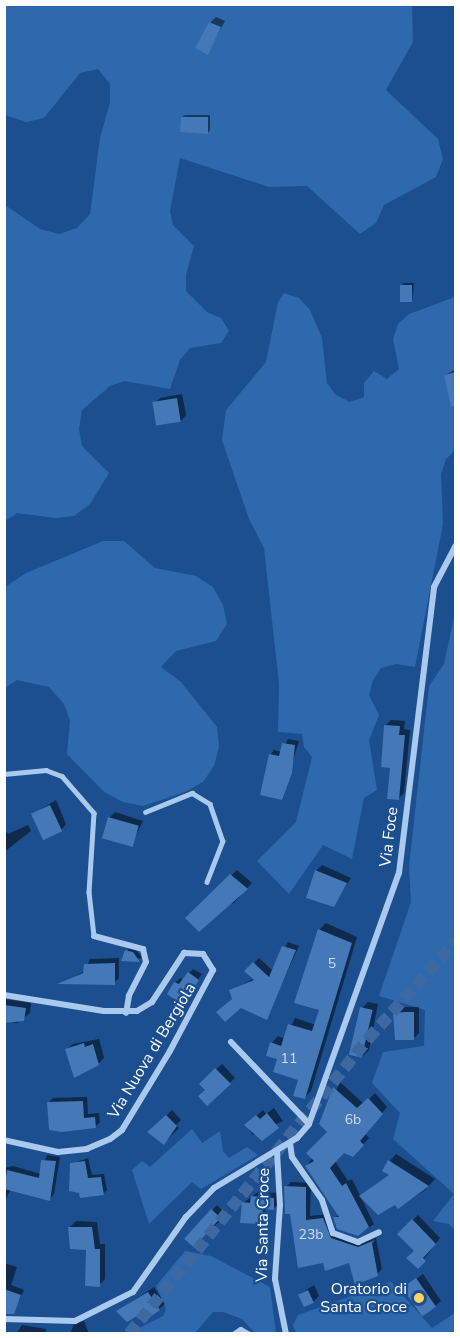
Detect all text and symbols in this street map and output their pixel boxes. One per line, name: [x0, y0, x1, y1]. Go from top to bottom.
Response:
street label: Via Foce: [376, 806, 402, 868]
house number: 5: [328, 956, 336, 972]
street label: Via Nuova di Bergiola: [104, 980, 200, 1122]
house number: 11: [281, 1051, 297, 1067]
house number: 6b: [345, 1112, 361, 1128]
street label: Via Santa Croce: [252, 1168, 274, 1282]
house number: 23b: [299, 1227, 323, 1243]
place label: Oratorio di Santa Croce: [320, 1279, 407, 1317]
marker: Oratorio di Santa Croce: [412, 1291, 426, 1305]

